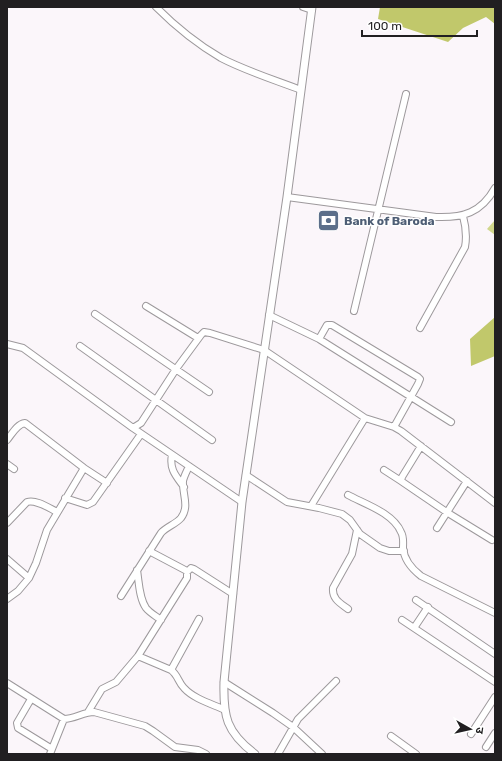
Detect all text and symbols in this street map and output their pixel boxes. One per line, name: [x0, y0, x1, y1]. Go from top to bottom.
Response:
scale bar: [362, 12, 477, 38]
text: 100 m: [368, 19, 402, 33]
bank icon: Bank of Baroda: [316, 208, 342, 234]
place label: Bank of Baroda: [344, 214, 435, 228]
north arrow: [450, 709, 490, 749]
text: उ: [472, 726, 486, 735]

